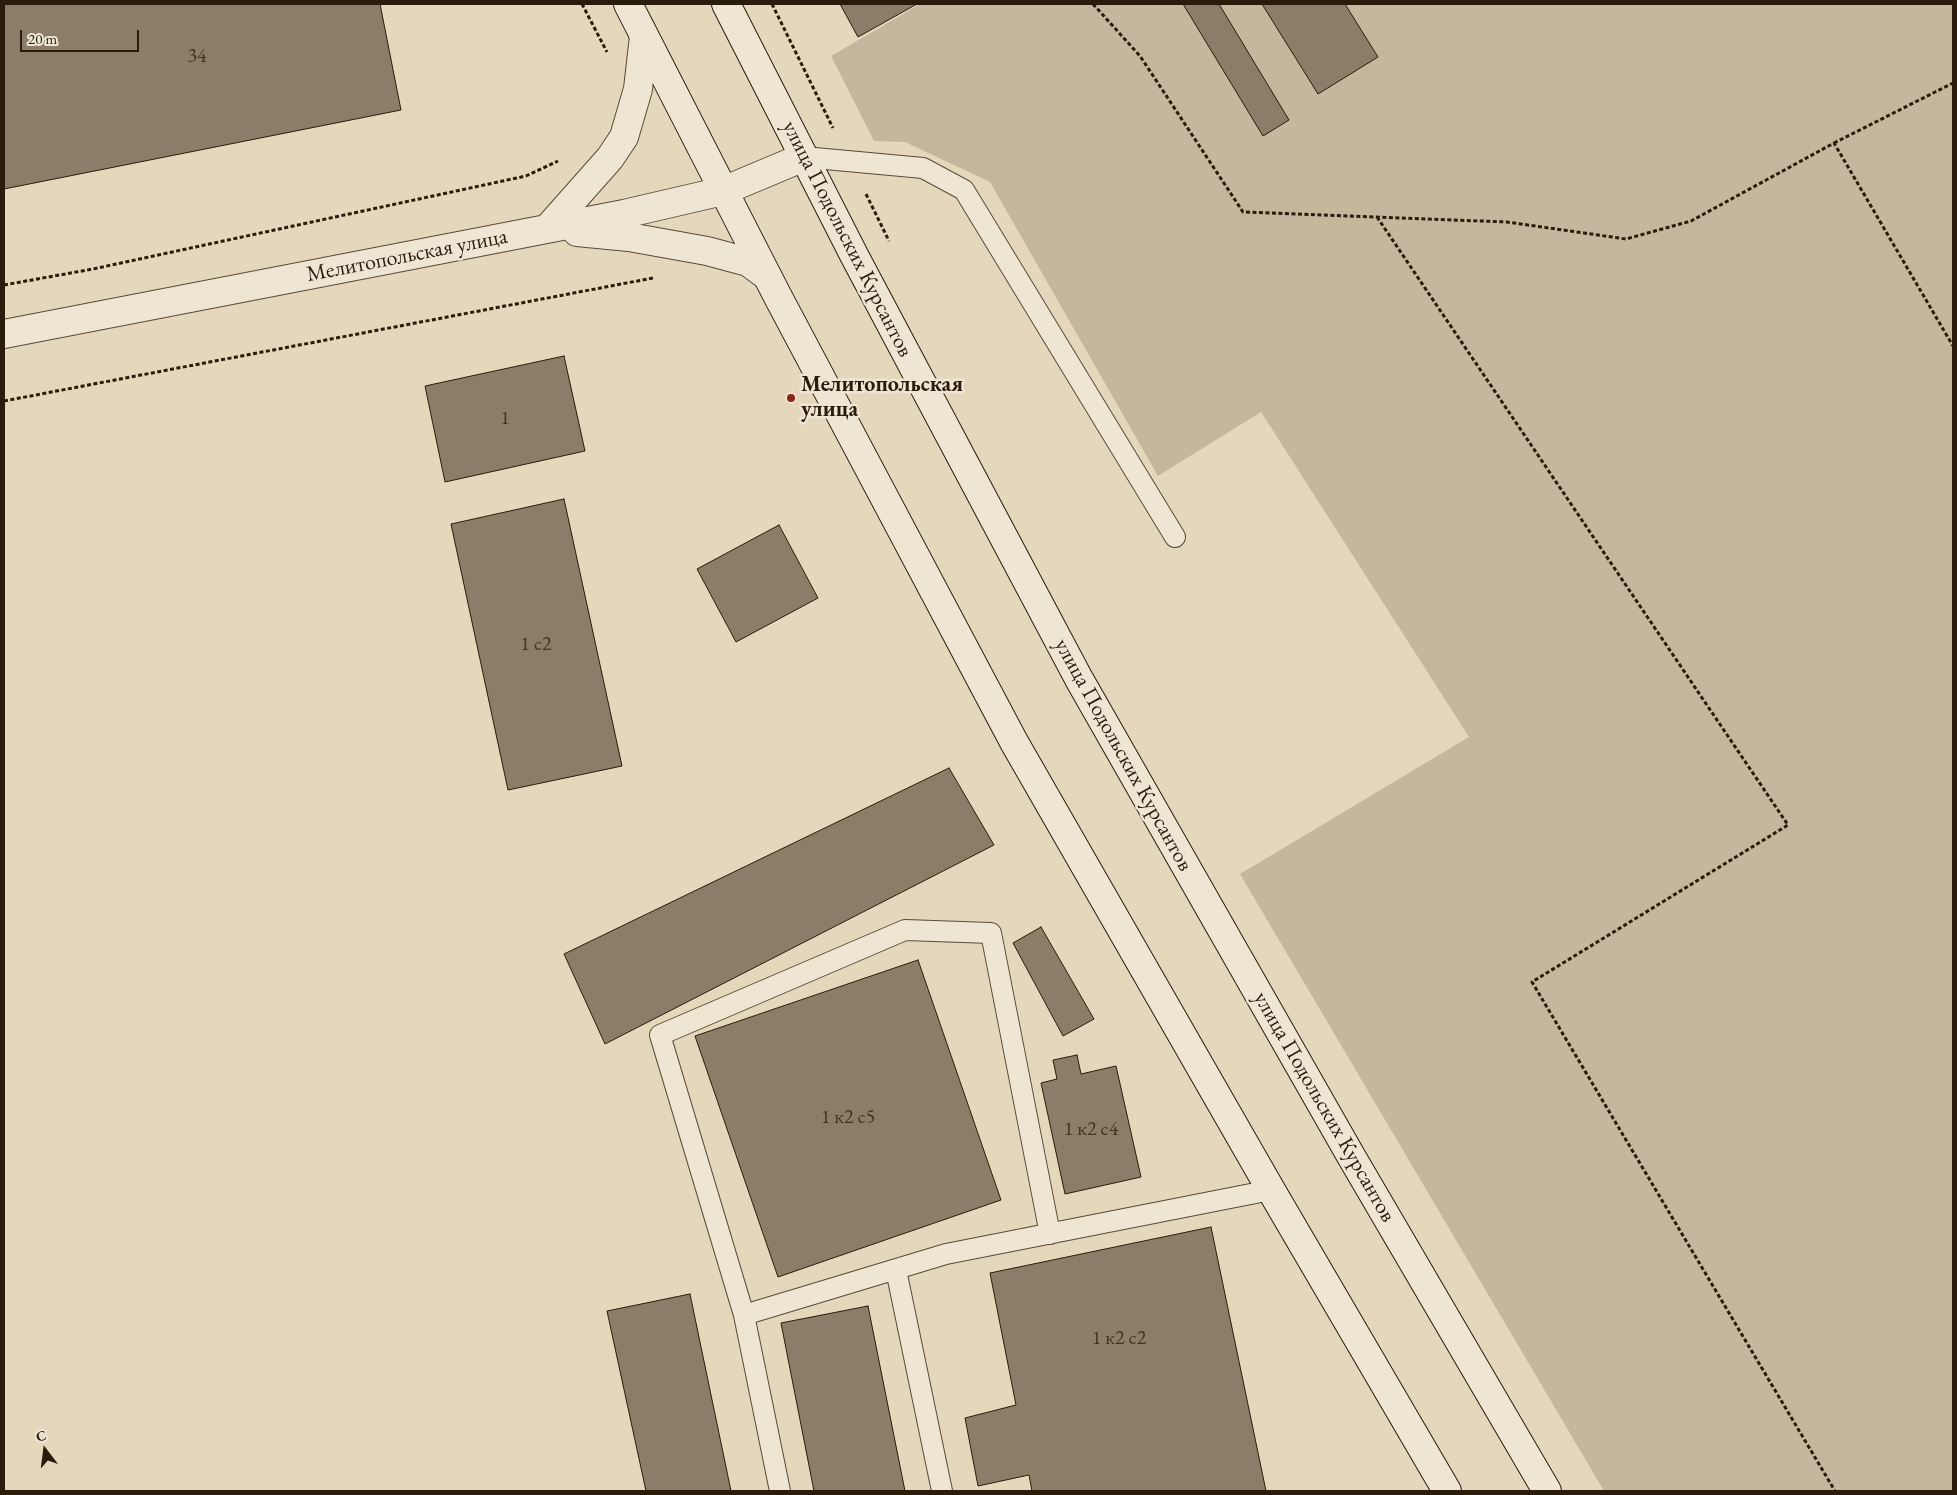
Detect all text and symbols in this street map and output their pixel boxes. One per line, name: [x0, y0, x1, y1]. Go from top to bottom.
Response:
scale bar: [22, 20, 141, 52]
text: 20 m: [28, 29, 57, 48]
house number: 34: [187, 45, 207, 69]
street label: улица Подольских Курсантов: [776, 116, 918, 362]
street label: Мелитопольская улица: [304, 224, 510, 288]
place label: Мелитопольская улица: [801, 372, 963, 424]
marker: Мелитопольская улица: [785, 392, 797, 404]
house number: 1: [500, 407, 510, 431]
house number: 1 с2: [520, 633, 552, 657]
street label: улица Подольских Курсантов: [1048, 634, 1198, 876]
street label: улица Подольских Курсантов: [1247, 987, 1401, 1227]
house number: 1 к2 с5: [821, 1106, 875, 1130]
house number: 1 к2 с4: [1064, 1118, 1118, 1142]
house number: 1 к2 с2: [1092, 1327, 1146, 1351]
north arrow: [20, 1425, 70, 1475]
text: С: [34, 1426, 48, 1445]

